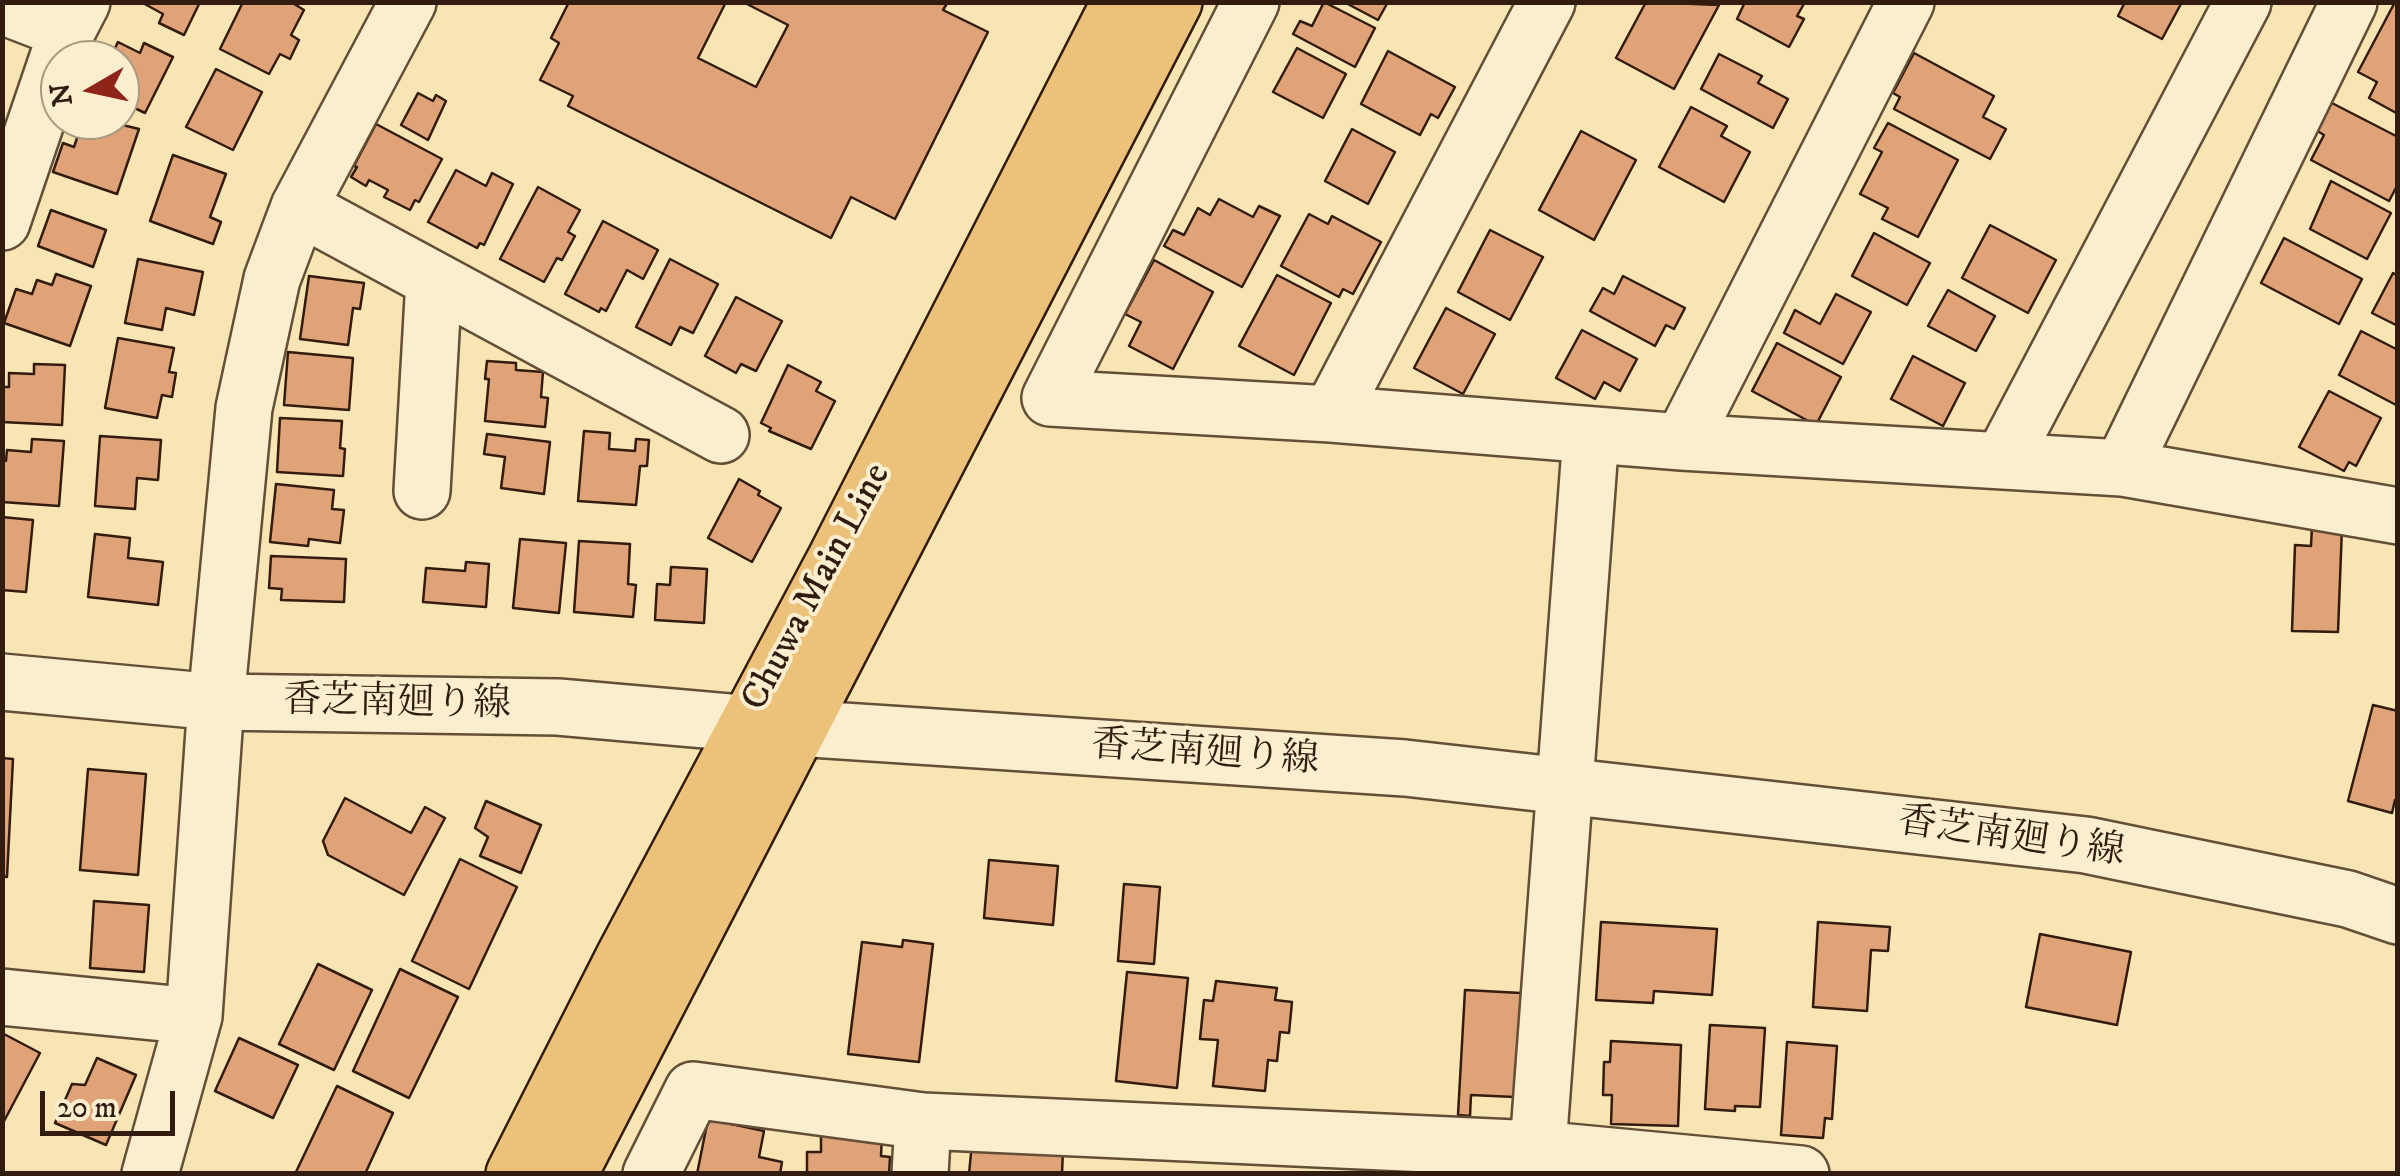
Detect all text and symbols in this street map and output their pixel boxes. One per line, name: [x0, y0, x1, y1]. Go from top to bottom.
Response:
north arrow: [40, 40, 140, 140]
text: N: [43, 80, 81, 109]
street label: Chuwa Main Line: [734, 457, 902, 719]
street label: 香芝南廻り線: [283, 680, 511, 730]
street label: 香芝南廻り線: [1090, 724, 1320, 786]
street label: 香芝南廻り線: [1895, 801, 2127, 877]
scale bar: [45, 1071, 180, 1133]
text: 20 m: [57, 1090, 117, 1127]

